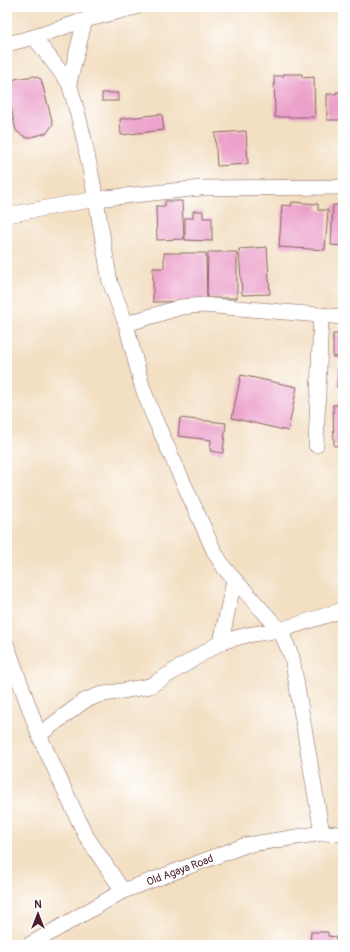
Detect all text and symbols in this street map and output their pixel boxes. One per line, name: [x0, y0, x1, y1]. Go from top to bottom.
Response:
street label: Old Agaya Road: [145, 851, 215, 888]
north arrow: [18, 894, 58, 934]
text: N: [34, 898, 42, 911]

